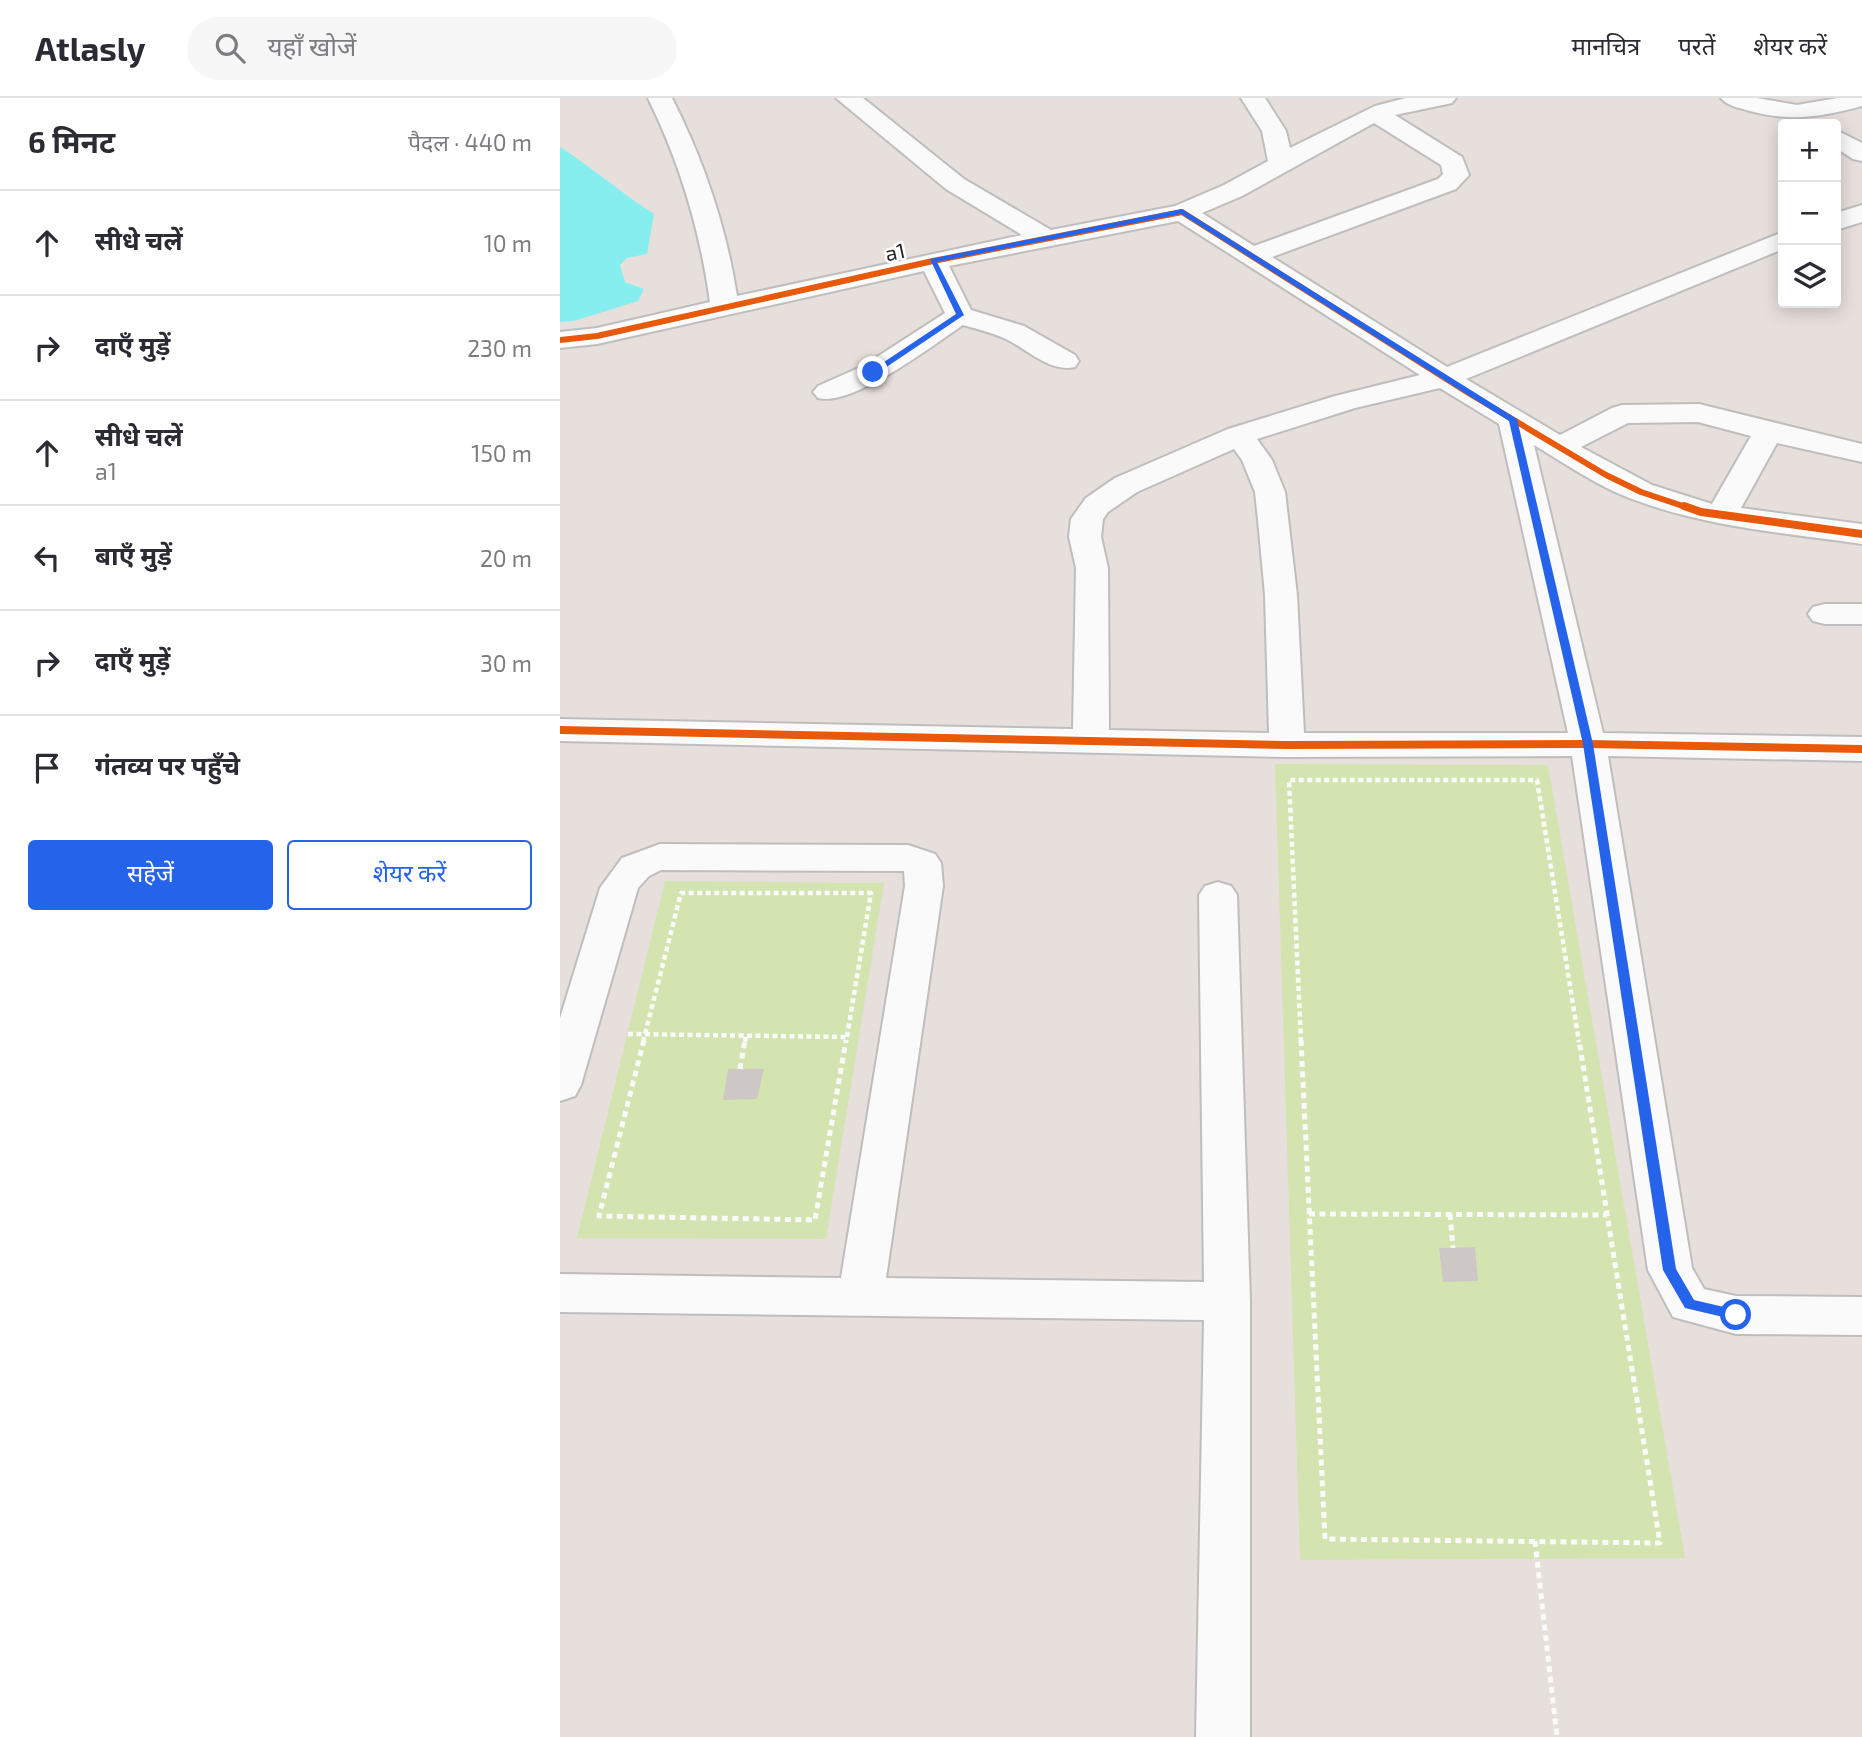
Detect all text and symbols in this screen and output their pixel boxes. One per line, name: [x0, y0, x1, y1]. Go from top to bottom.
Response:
search box: [187, 17, 677, 80]
text: Atlasly: [35, 28, 145, 68]
icon: search: [211, 29, 249, 67]
text: यहाँ खोजें: [267, 30, 356, 61]
text: मानचित्र: [1572, 31, 1640, 60]
text: परतें: [1678, 31, 1715, 60]
text: शेयर करें: [1753, 31, 1827, 60]
map controls: [1778, 119, 1841, 308]
button: +: [1778, 119, 1841, 182]
text: 6 मिनट: [28, 123, 115, 159]
text: पैदल · 440 m: [408, 128, 532, 156]
button: −: [1778, 182, 1841, 245]
icon: ahead: [28, 224, 66, 262]
text: सीधे चलें: [95, 224, 183, 255]
text: 10 m: [484, 229, 532, 257]
street label: a1: [883, 237, 907, 265]
button: layers: [1778, 245, 1841, 308]
icon: right: [28, 329, 66, 367]
text: दाएँ मुड़ें: [95, 329, 170, 360]
text: 230 m: [467, 334, 532, 362]
route end: [857, 356, 888, 387]
text: सीधे चलें: [95, 420, 183, 451]
icon: ahead: [28, 434, 66, 472]
text: 150 m: [471, 439, 532, 467]
text: a1: [95, 457, 117, 485]
icon: left: [28, 539, 66, 577]
text: बाएँ मुड़ें: [95, 539, 172, 570]
text: 20 m: [480, 544, 532, 572]
icon: right: [28, 644, 66, 682]
text: दाएँ मुड़ें: [95, 644, 170, 675]
text: 30 m: [480, 649, 532, 677]
icon: arrive: [28, 749, 66, 787]
text: गंतव्य पर पहुँचे: [95, 749, 240, 780]
button: सहेजें: [28, 840, 273, 910]
button: शेयर करें: [287, 840, 532, 910]
route start: [1720, 1299, 1751, 1330]

